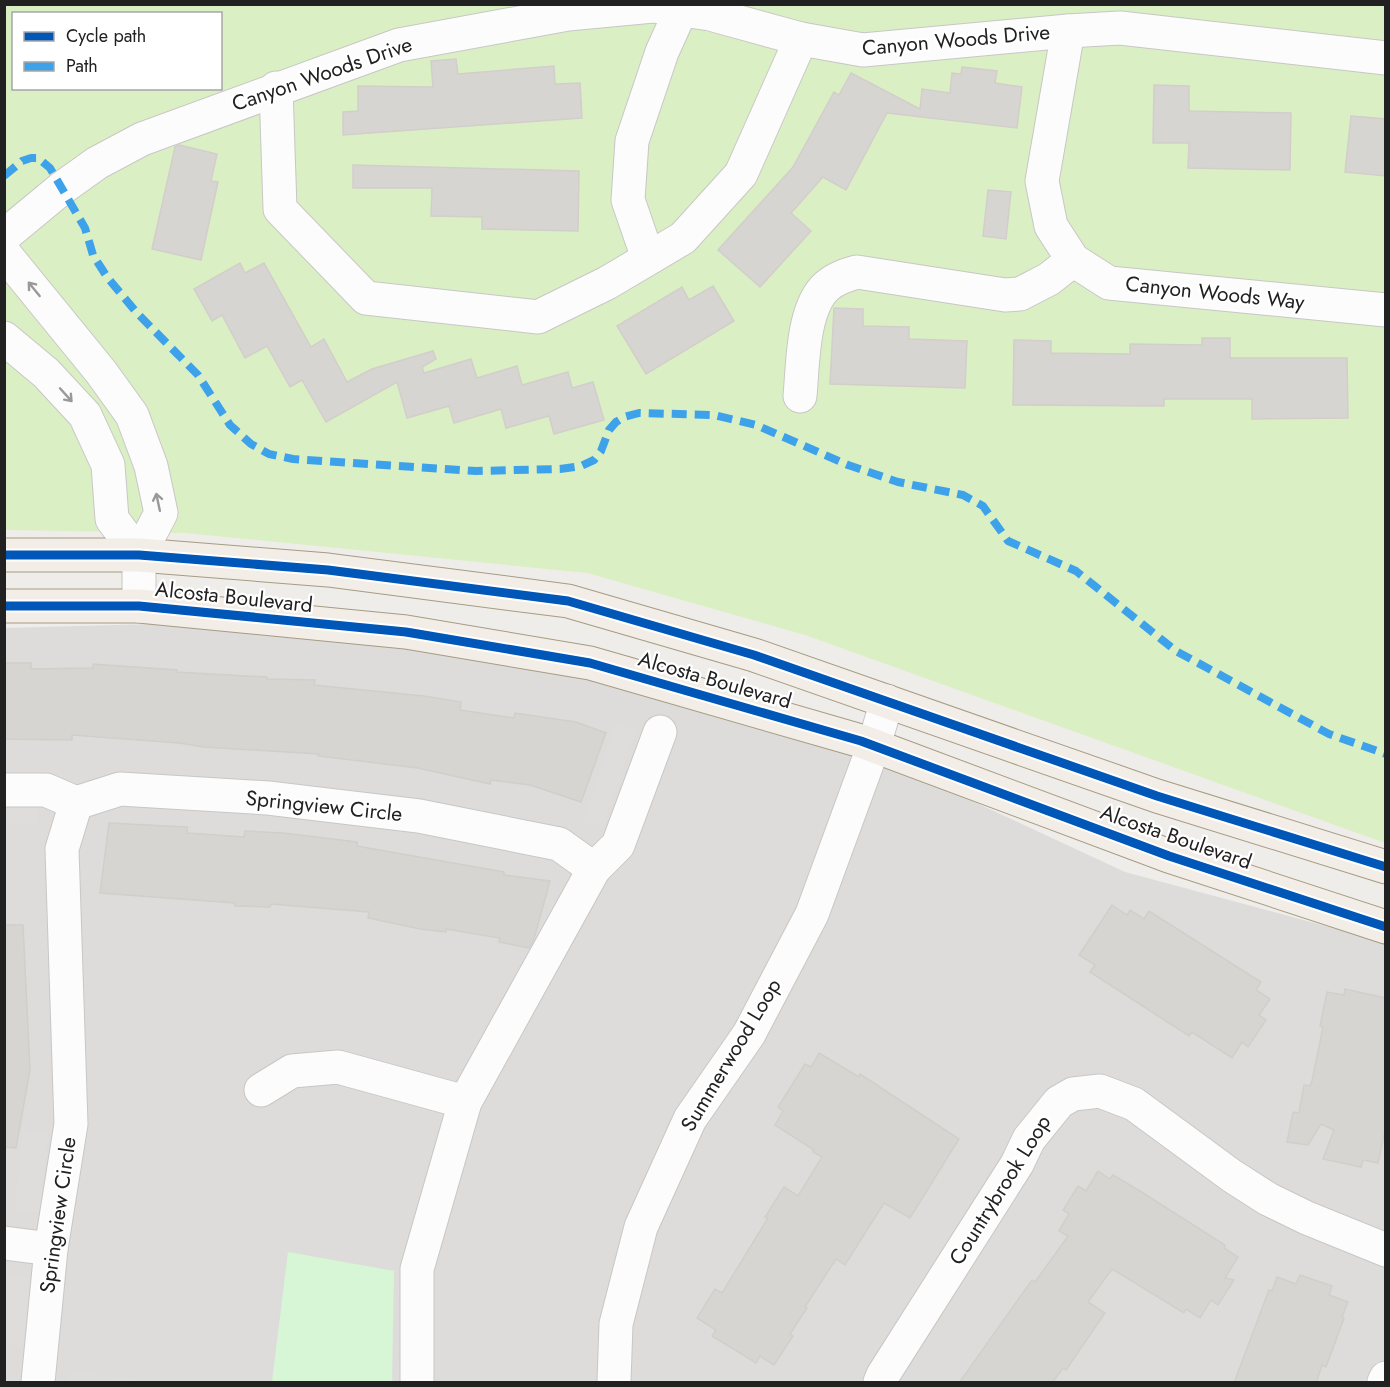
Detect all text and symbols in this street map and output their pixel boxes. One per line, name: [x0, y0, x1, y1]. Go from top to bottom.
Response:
legend: [12, 12, 222, 90]
street label: Canyon Woods Drive: [861, 17, 1051, 63]
text: Cycle path: [66, 23, 146, 49]
street label: Canyon Woods Drive: [228, 29, 416, 119]
text: Path: [66, 53, 98, 79]
street label: Canyon Woods Way: [1124, 269, 1307, 317]
one-way arrow: [27, 282, 41, 297]
one-way arrow: [59, 387, 73, 402]
one-way arrow: [152, 492, 163, 512]
street label: Alcosta Boulevard: [154, 574, 314, 620]
street label: Alcosta Boulevard: [635, 644, 795, 716]
street label: Springview Circle: [244, 783, 404, 829]
street label: Alcosta Boulevard: [1096, 797, 1256, 877]
street label: Summerwood Loop: [673, 973, 789, 1137]
street label: Countrybrook Loop: [942, 1109, 1058, 1271]
street label: Springview Circle: [32, 1135, 84, 1295]

